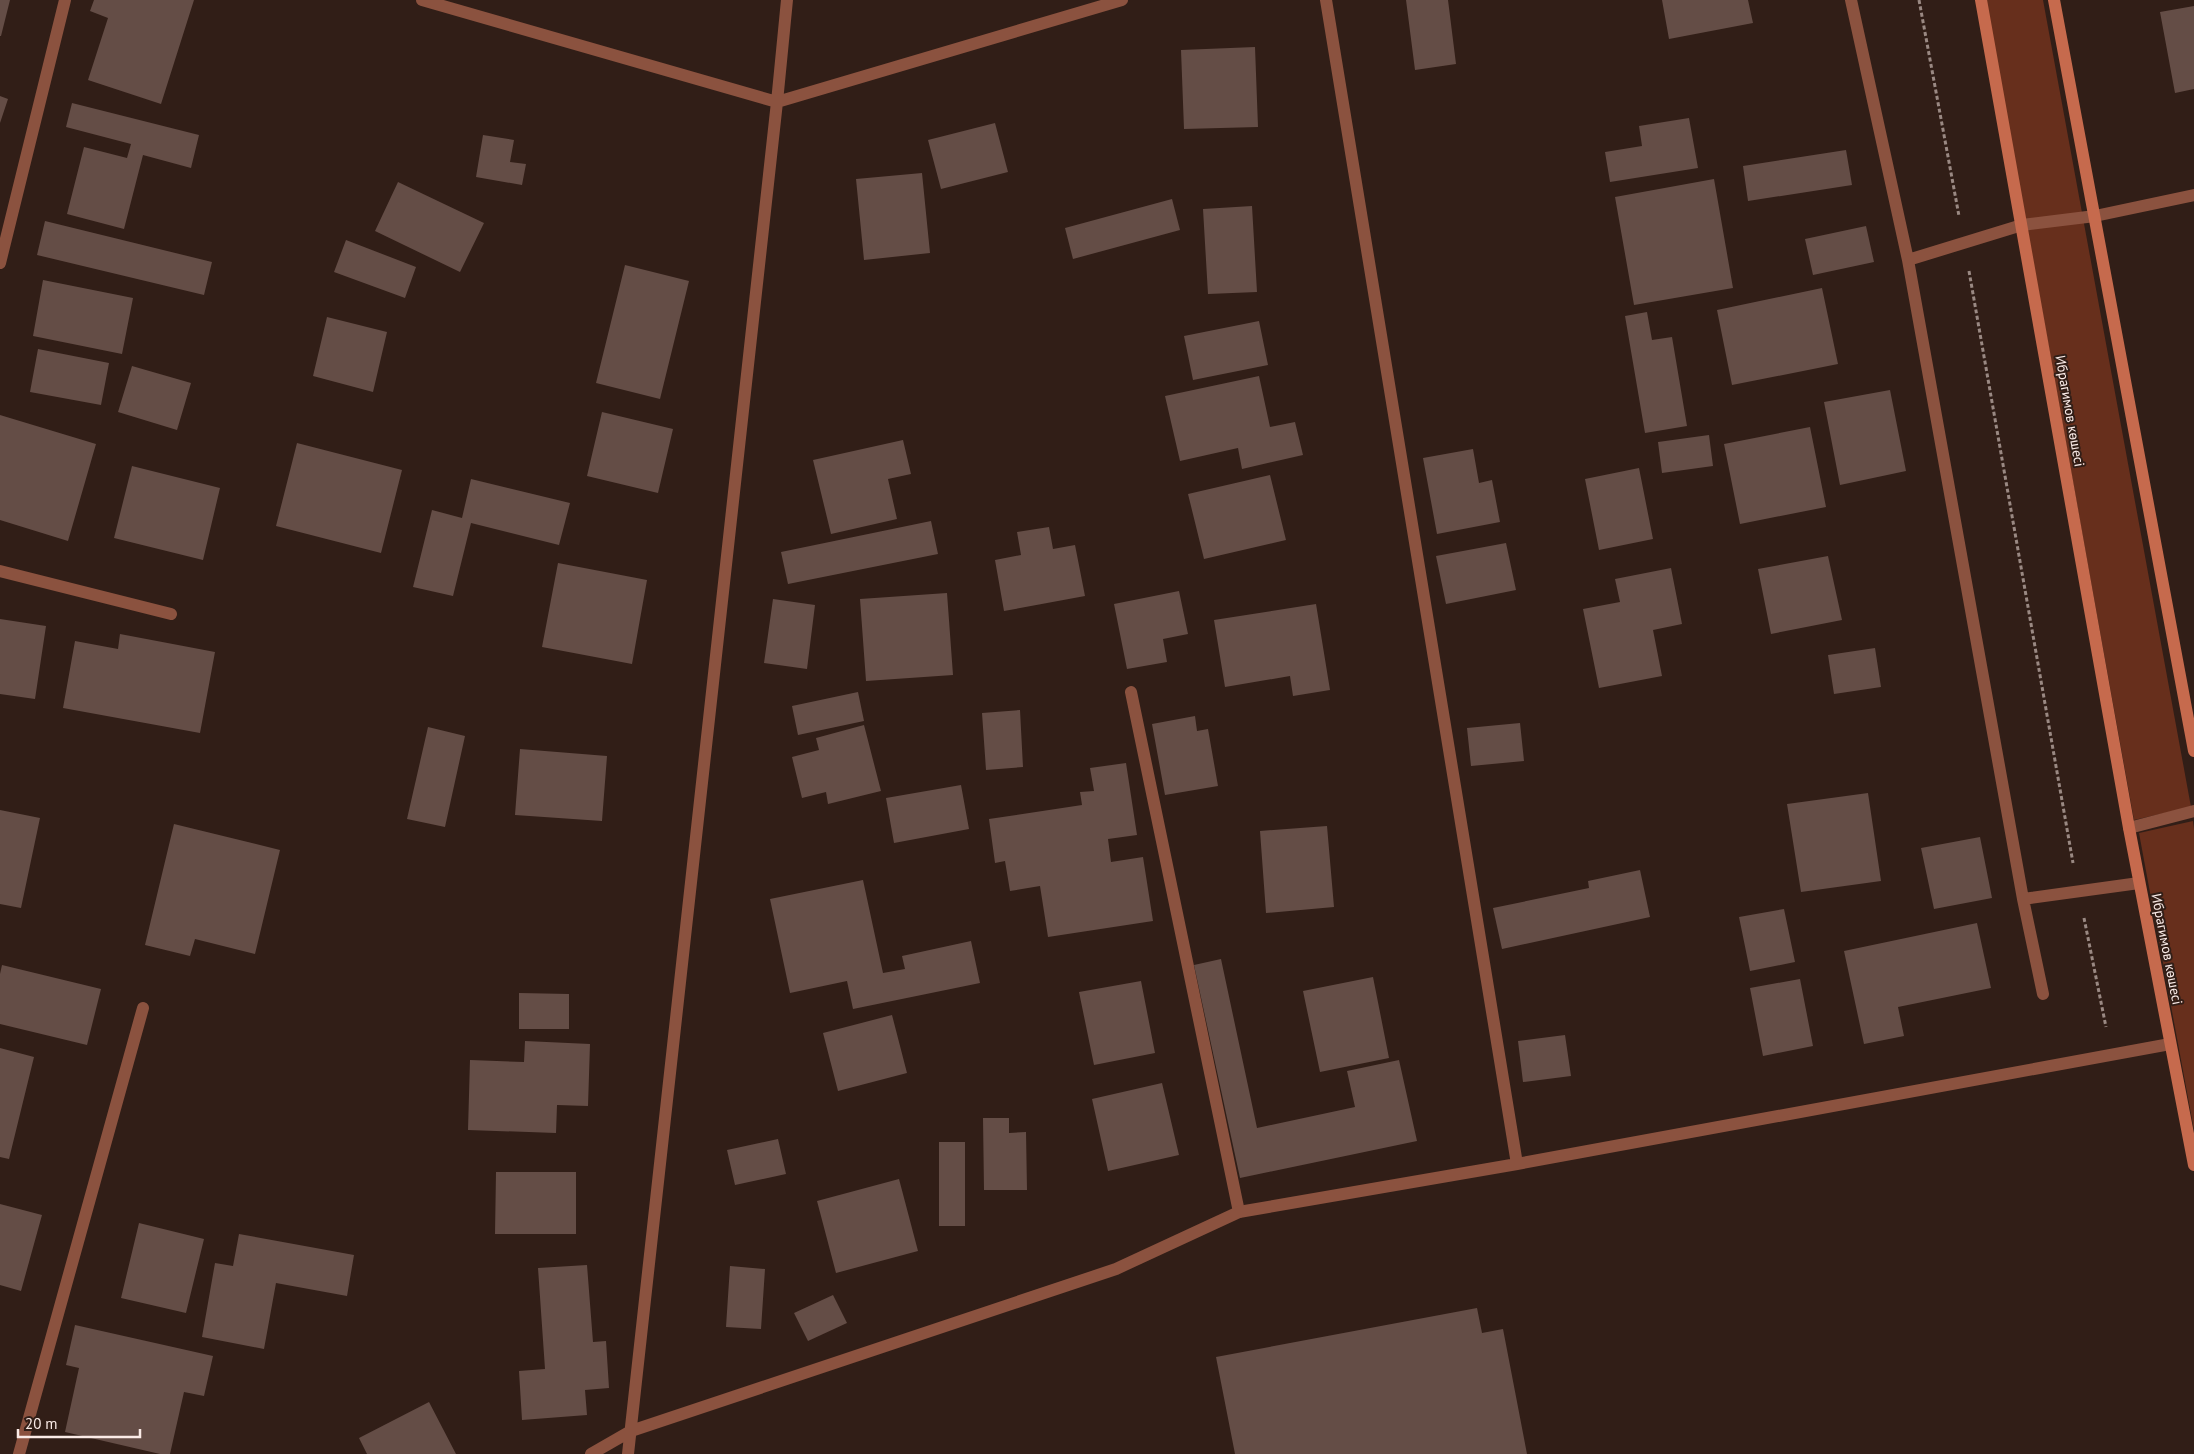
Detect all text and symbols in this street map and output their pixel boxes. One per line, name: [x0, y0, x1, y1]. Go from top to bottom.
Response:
street label: Ибрагимов көшесі: [2051, 354, 2089, 468]
street label: Ибрагимов көшесі: [2147, 892, 2187, 1006]
scale bar: [18, 1406, 140, 1438]
text: 20 m: [25, 1414, 58, 1433]

